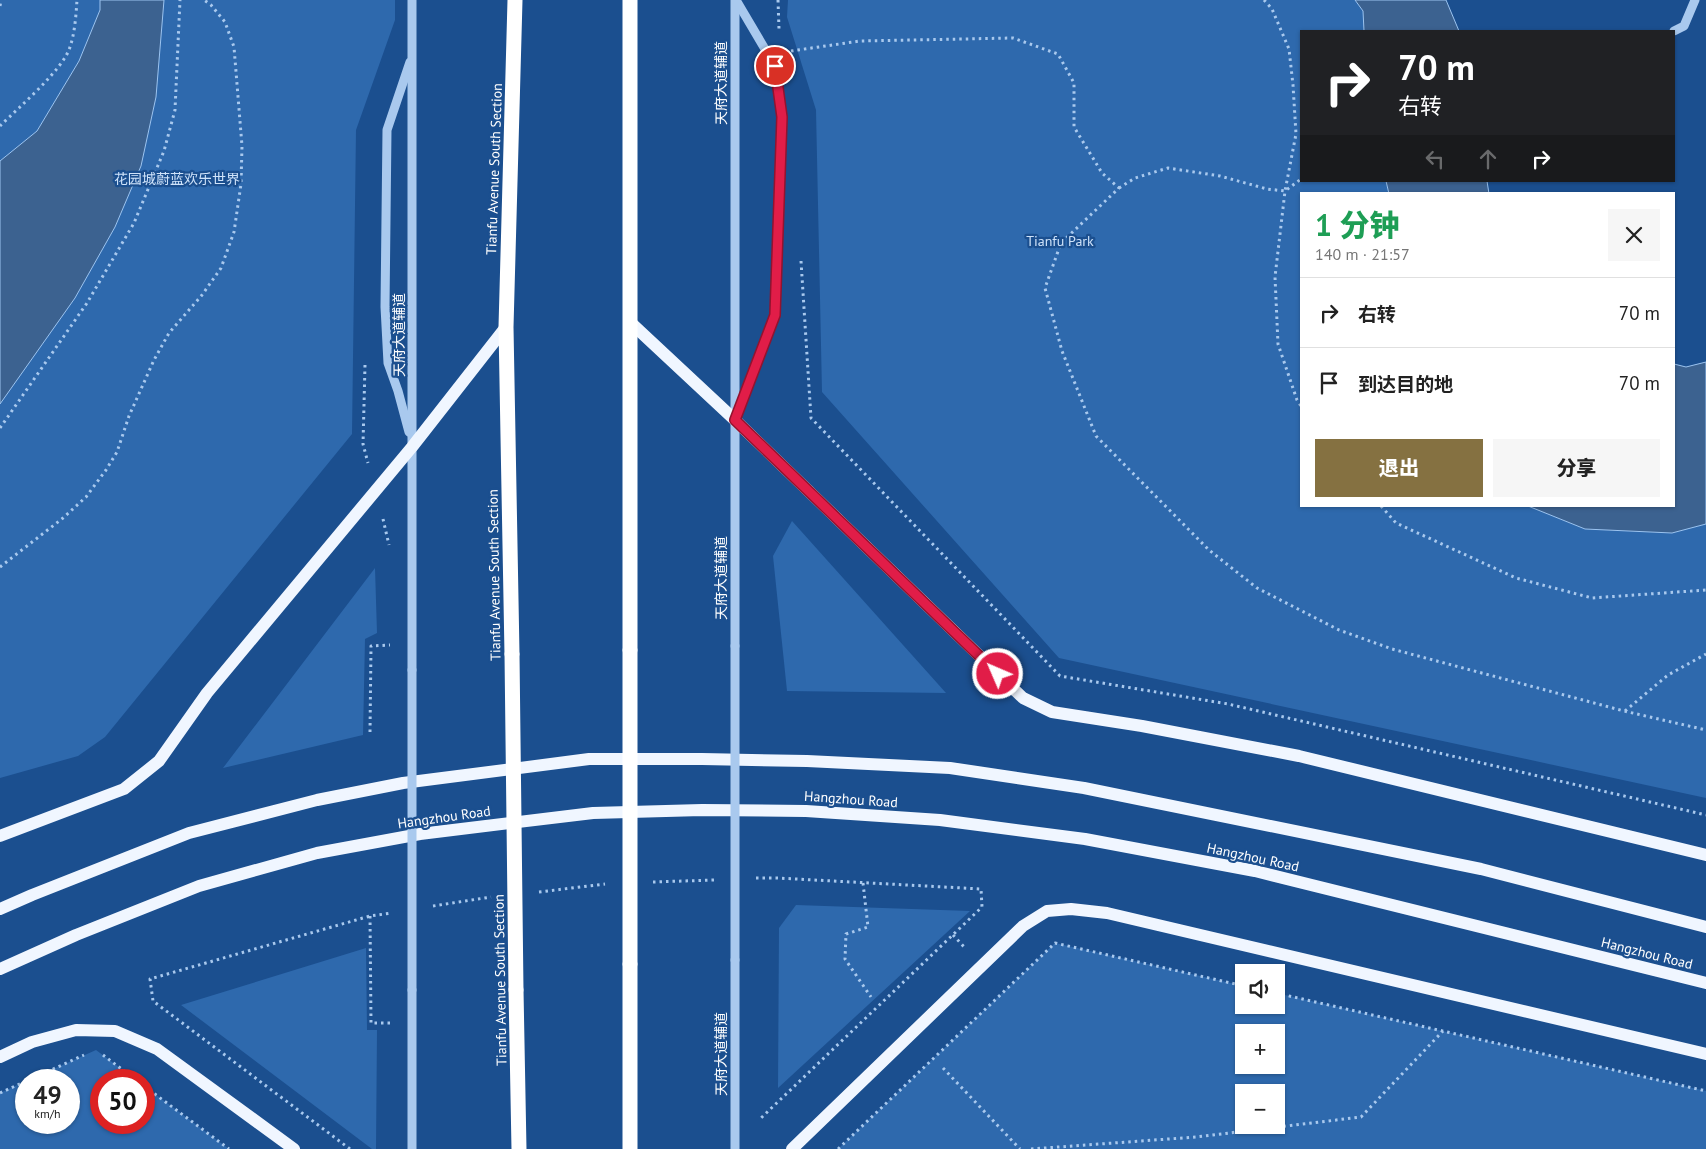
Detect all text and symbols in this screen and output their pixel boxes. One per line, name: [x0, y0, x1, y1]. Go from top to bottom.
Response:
street label: 天府大道辅道: [712, 41, 730, 125]
text: 70 m: [1398, 44, 1475, 90]
pin: [754, 45, 796, 87]
icon: right: [1315, 50, 1380, 115]
icon: arrive: [761, 52, 789, 80]
street label: Tianfu Avenue South Section: [482, 83, 506, 255]
text: 右转: [1398, 92, 1442, 120]
icon: left: [1421, 145, 1449, 173]
icon: ahead: [1474, 145, 1502, 173]
icon: right: [1527, 145, 1555, 173]
park label: 花园城蔚蓝欢乐世界: [114, 170, 240, 188]
text: 1 分钟: [1315, 205, 1400, 244]
button: close: [1608, 209, 1660, 261]
park label: Tianfu Park: [1026, 232, 1094, 250]
text: 140 m · 21:57: [1315, 244, 1410, 264]
street label: 天府大道辅道: [390, 293, 408, 377]
icon: right: [1315, 299, 1343, 327]
text: 70 m: [1619, 301, 1660, 325]
text: 右转: [1358, 302, 1396, 326]
icon: arrive: [1315, 369, 1343, 397]
text: 70 m: [1619, 371, 1660, 395]
text: 到达目的地: [1358, 372, 1453, 396]
button: 退出: [1315, 439, 1483, 497]
button: 分享: [1493, 439, 1660, 497]
street label: Tianfu Avenue South Section: [484, 489, 504, 661]
street label: 天府大道辅道: [712, 536, 730, 620]
position arrow: [971, 647, 1023, 699]
street label: Hangzhou Road: [804, 787, 898, 811]
street label: Hangzhou Road: [396, 802, 492, 832]
street label: Hangzhou Road: [1205, 838, 1301, 876]
street label: Tianfu Avenue South Section: [490, 894, 510, 1066]
street label: Hangzhou Road: [1599, 933, 1695, 973]
map controls: [1235, 964, 1285, 1134]
button: sound: [1235, 964, 1285, 1014]
street label: 天府大道辅道: [712, 1012, 730, 1096]
button: +: [1235, 1024, 1285, 1074]
speed limit sign: 50: [90, 1069, 155, 1134]
text: 49: [33, 1079, 62, 1111]
button: −: [1235, 1084, 1285, 1134]
text: km/h: [34, 1106, 61, 1121]

